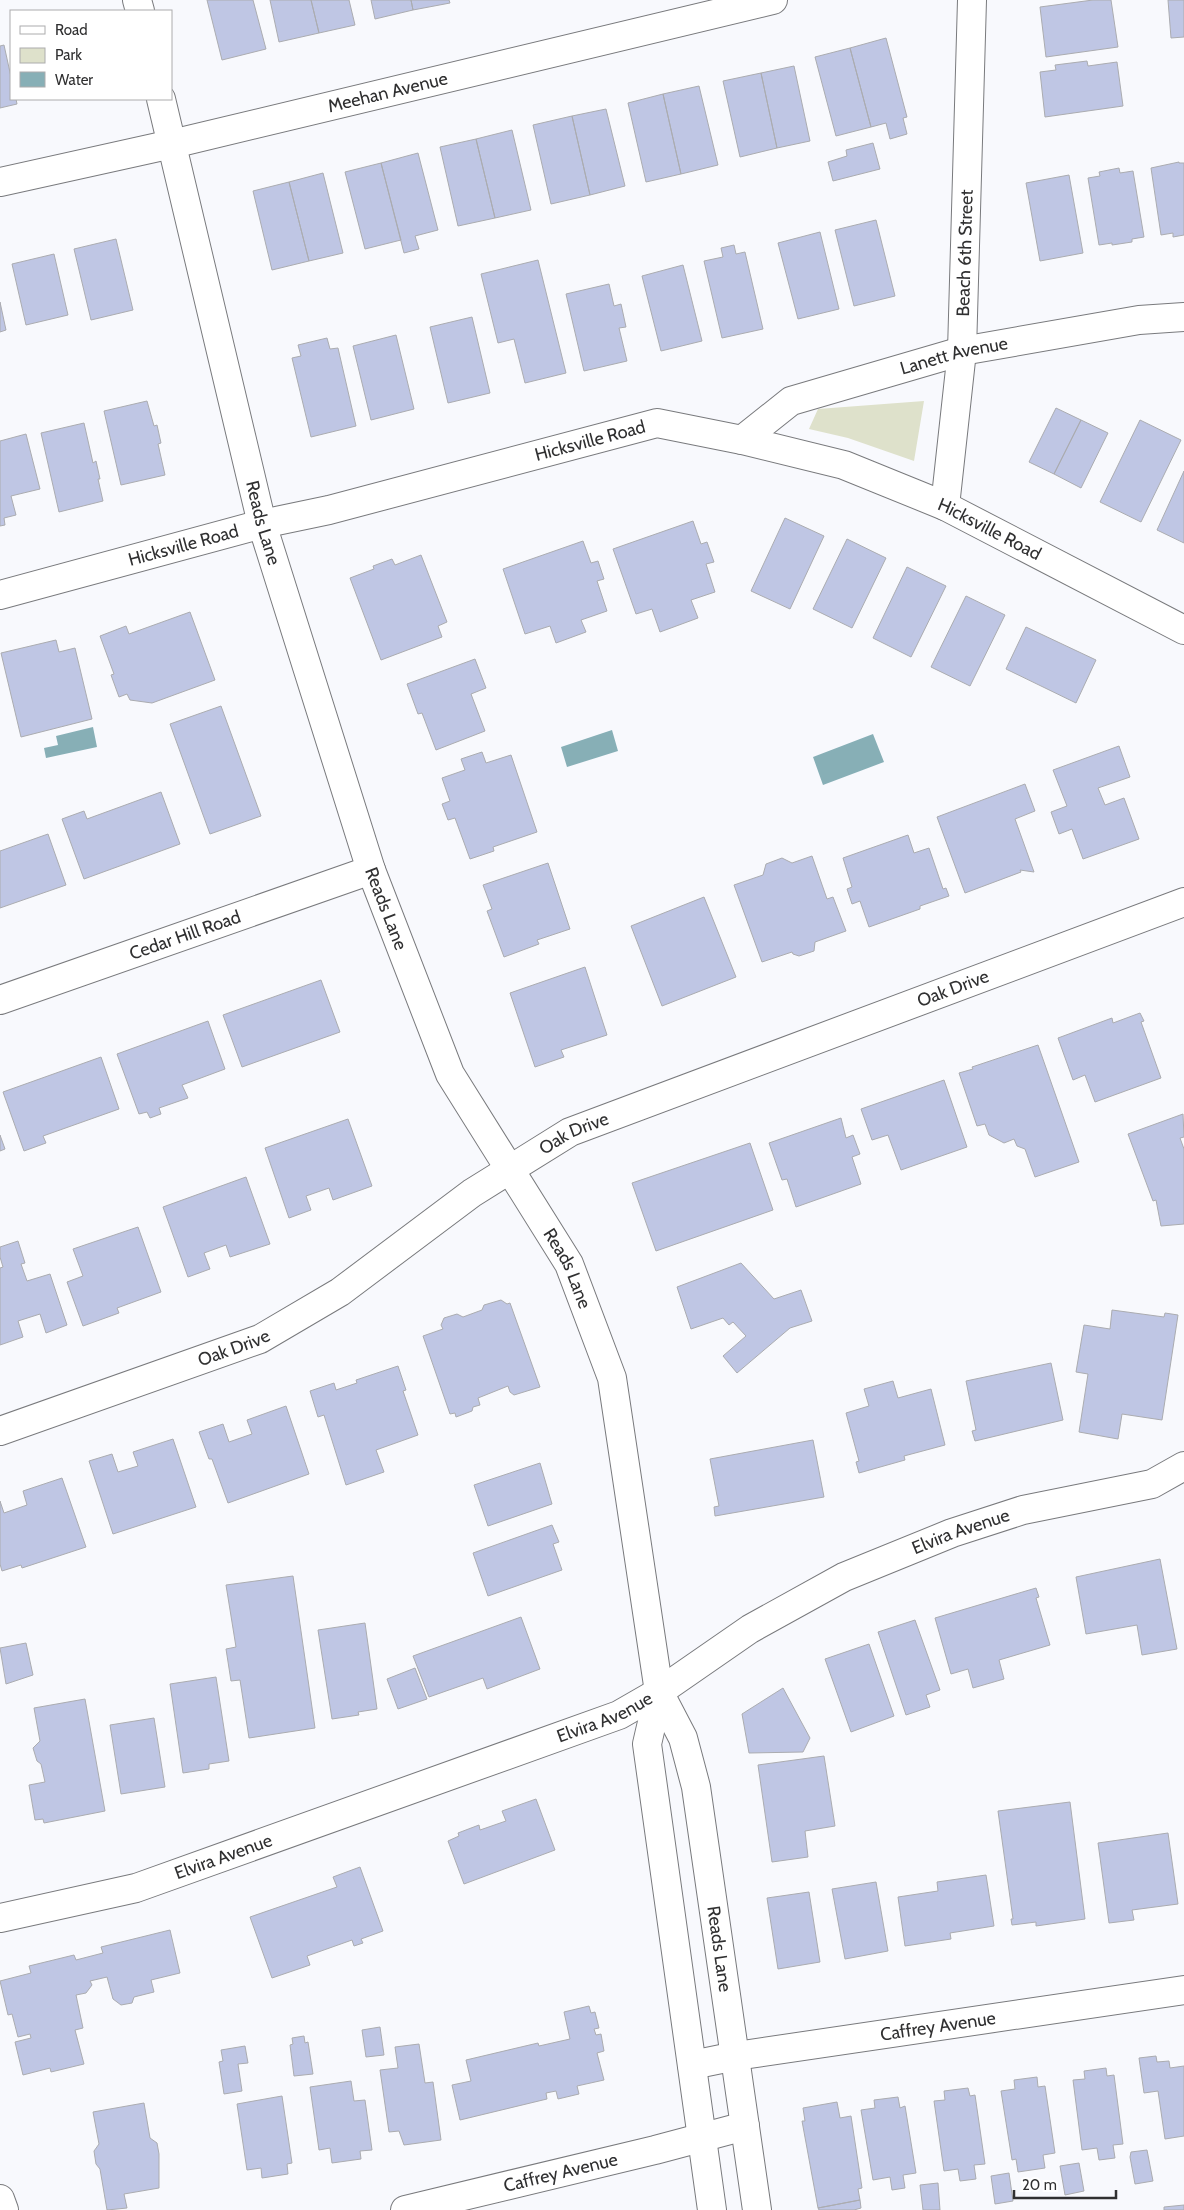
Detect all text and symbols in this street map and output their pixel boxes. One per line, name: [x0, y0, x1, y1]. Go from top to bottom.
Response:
legend: [10, 10, 172, 100]
text: Road: [55, 21, 88, 39]
text: Park: [55, 46, 82, 64]
street label: Meehan Avenue: [326, 67, 450, 117]
text: Water: [55, 71, 93, 89]
street label: Beach 6th Street: [952, 189, 978, 317]
street label: Lanett Avenue: [898, 332, 1010, 379]
street label: Hicksville Road: [532, 416, 648, 466]
street label: Reads Lane: [241, 478, 285, 568]
street label: Hicksville Road: [935, 493, 1045, 565]
street label: Hicksville Road: [126, 520, 241, 571]
street label: Reads Lane: [360, 864, 412, 953]
street label: Cedar Hill Road: [126, 906, 244, 965]
street label: Oak Drive: [914, 965, 992, 1012]
street label: Oak Drive: [535, 1108, 612, 1160]
street label: Reads Lane: [538, 1224, 596, 1312]
street label: Oak Drive: [195, 1325, 274, 1371]
street label: Elvira Avenue: [909, 1504, 1012, 1559]
street label: Elvira Avenue: [554, 1687, 656, 1747]
street label: Elvira Avenue: [171, 1829, 275, 1884]
street label: Reads Lane: [702, 1904, 736, 1993]
street label: Caffrey Avenue: [879, 2007, 997, 2046]
street label: Caffrey Avenue: [501, 2148, 620, 2197]
scale bar: [1014, 2168, 1116, 2200]
text: 20 m: [1022, 2176, 1057, 2194]

